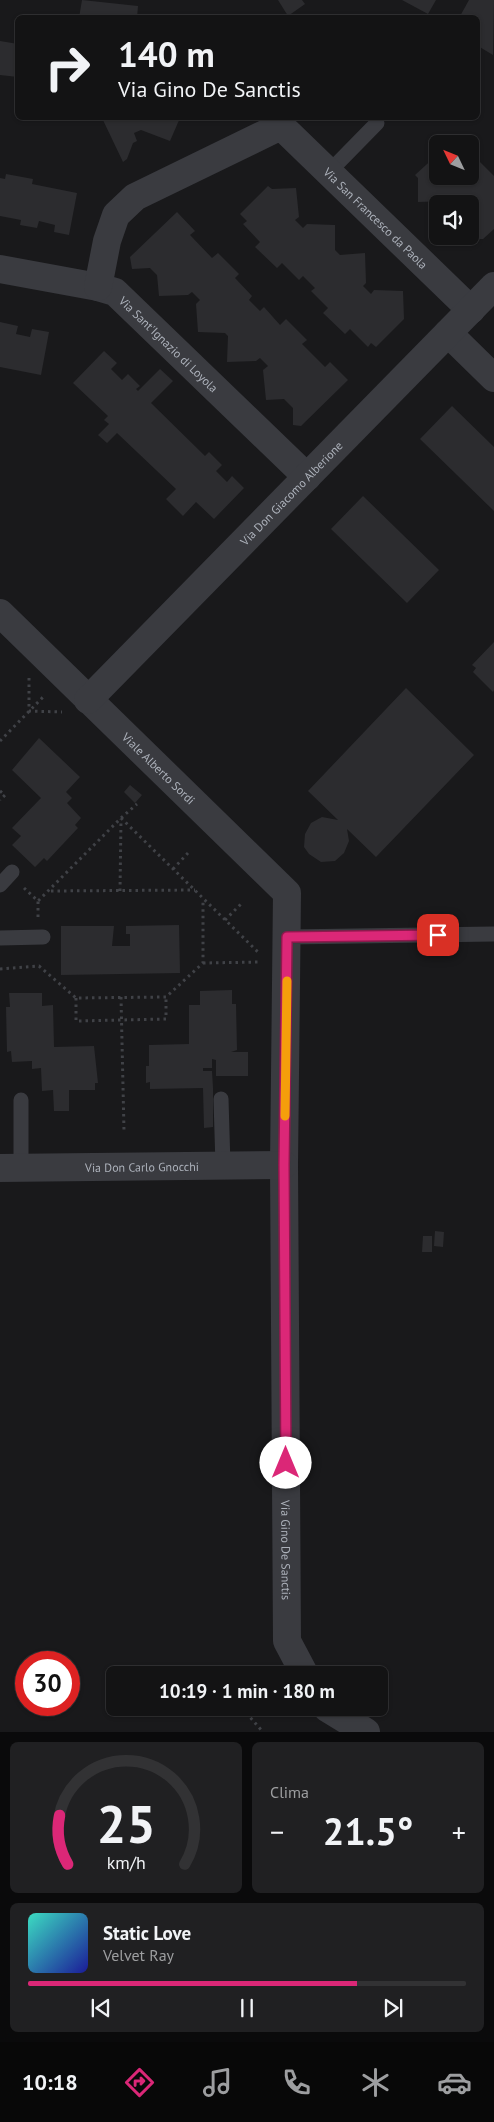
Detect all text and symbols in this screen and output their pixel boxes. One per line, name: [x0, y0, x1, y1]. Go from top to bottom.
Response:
text: 140 m: [118, 31, 215, 77]
icon: right: [35, 35, 100, 100]
text: Via Gino De Sanctis: [118, 75, 301, 103]
north arrow: [429, 135, 479, 185]
map controls: [429, 135, 479, 245]
street label: Via San Francesco da Paola: [320, 163, 431, 272]
button: sound: [429, 195, 479, 245]
street label: Via Sant'Ignazio di Loyola: [115, 292, 221, 395]
street label: Via Don Giacomo Alberione: [236, 438, 345, 549]
street label: Viale Alberto Sordi: [119, 728, 199, 807]
pin: [417, 914, 459, 956]
icon: arrive: [424, 921, 452, 949]
street label: Via Don Carlo Gnocchi: [84, 1158, 199, 1175]
position arrow: [259, 1436, 311, 1488]
street label: Via Gino De Sanctis: [279, 1499, 294, 1600]
speed limit sign: 30: [15, 1651, 80, 1716]
text: 10:19 · 1 min · 180 m: [159, 1679, 335, 1703]
text: Clima: [270, 1782, 309, 1802]
text: 25: [97, 1790, 155, 1857]
text: 21.5°: [323, 1806, 413, 1855]
text: −: [270, 1813, 284, 1850]
text: +: [452, 1813, 466, 1850]
text: km/h: [106, 1851, 146, 1874]
text: Static Love: [103, 1921, 191, 1945]
text: Velvet Ray: [103, 1945, 174, 1965]
icon: previous: [87, 1994, 115, 2022]
icon: pause: [233, 1994, 261, 2022]
icon: next: [379, 1994, 407, 2022]
icon: directions: [122, 2065, 157, 2100]
icon: music: [200, 2065, 235, 2100]
icon: phone: [279, 2065, 314, 2100]
icon: climate: [358, 2065, 393, 2100]
icon: car: [437, 2065, 472, 2100]
text: 10:18: [22, 2068, 78, 2096]

